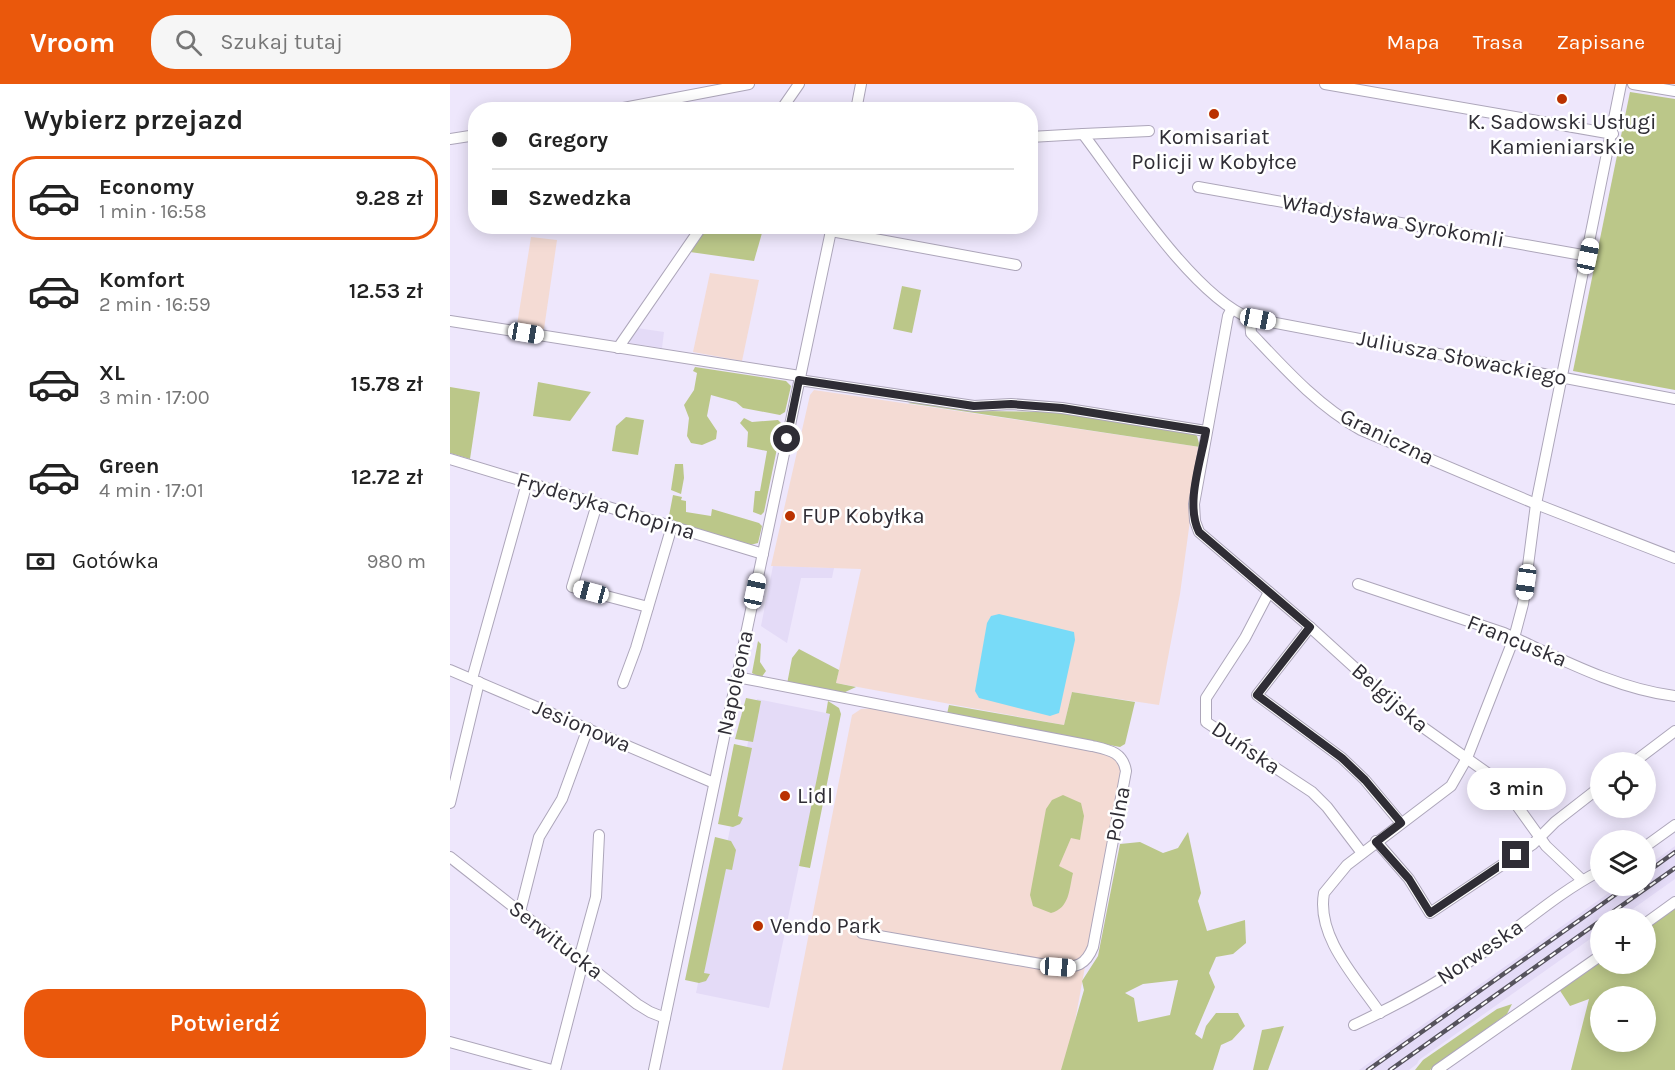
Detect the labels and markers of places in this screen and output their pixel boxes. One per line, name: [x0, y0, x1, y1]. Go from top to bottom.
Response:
marker: K. Sadowski Usługi Kamieniarskie: [1555, 92, 1569, 106]
marker: Komisariat Policji w Kobyłce: [1207, 107, 1221, 121]
place label: K. Sadowski Usługi Kamieniarskie: [1467, 109, 1657, 160]
place label: Komisariat Policji w Kobyłce: [1131, 124, 1297, 175]
place label: FUP Kobyłka: [802, 503, 925, 529]
marker: FUP Kobyłka: [783, 509, 797, 523]
place label: Lidl: [797, 783, 833, 809]
marker: Lidl: [778, 789, 792, 803]
place label: Vendo Park: [770, 913, 881, 939]
marker: Vendo Park: [751, 919, 765, 933]

